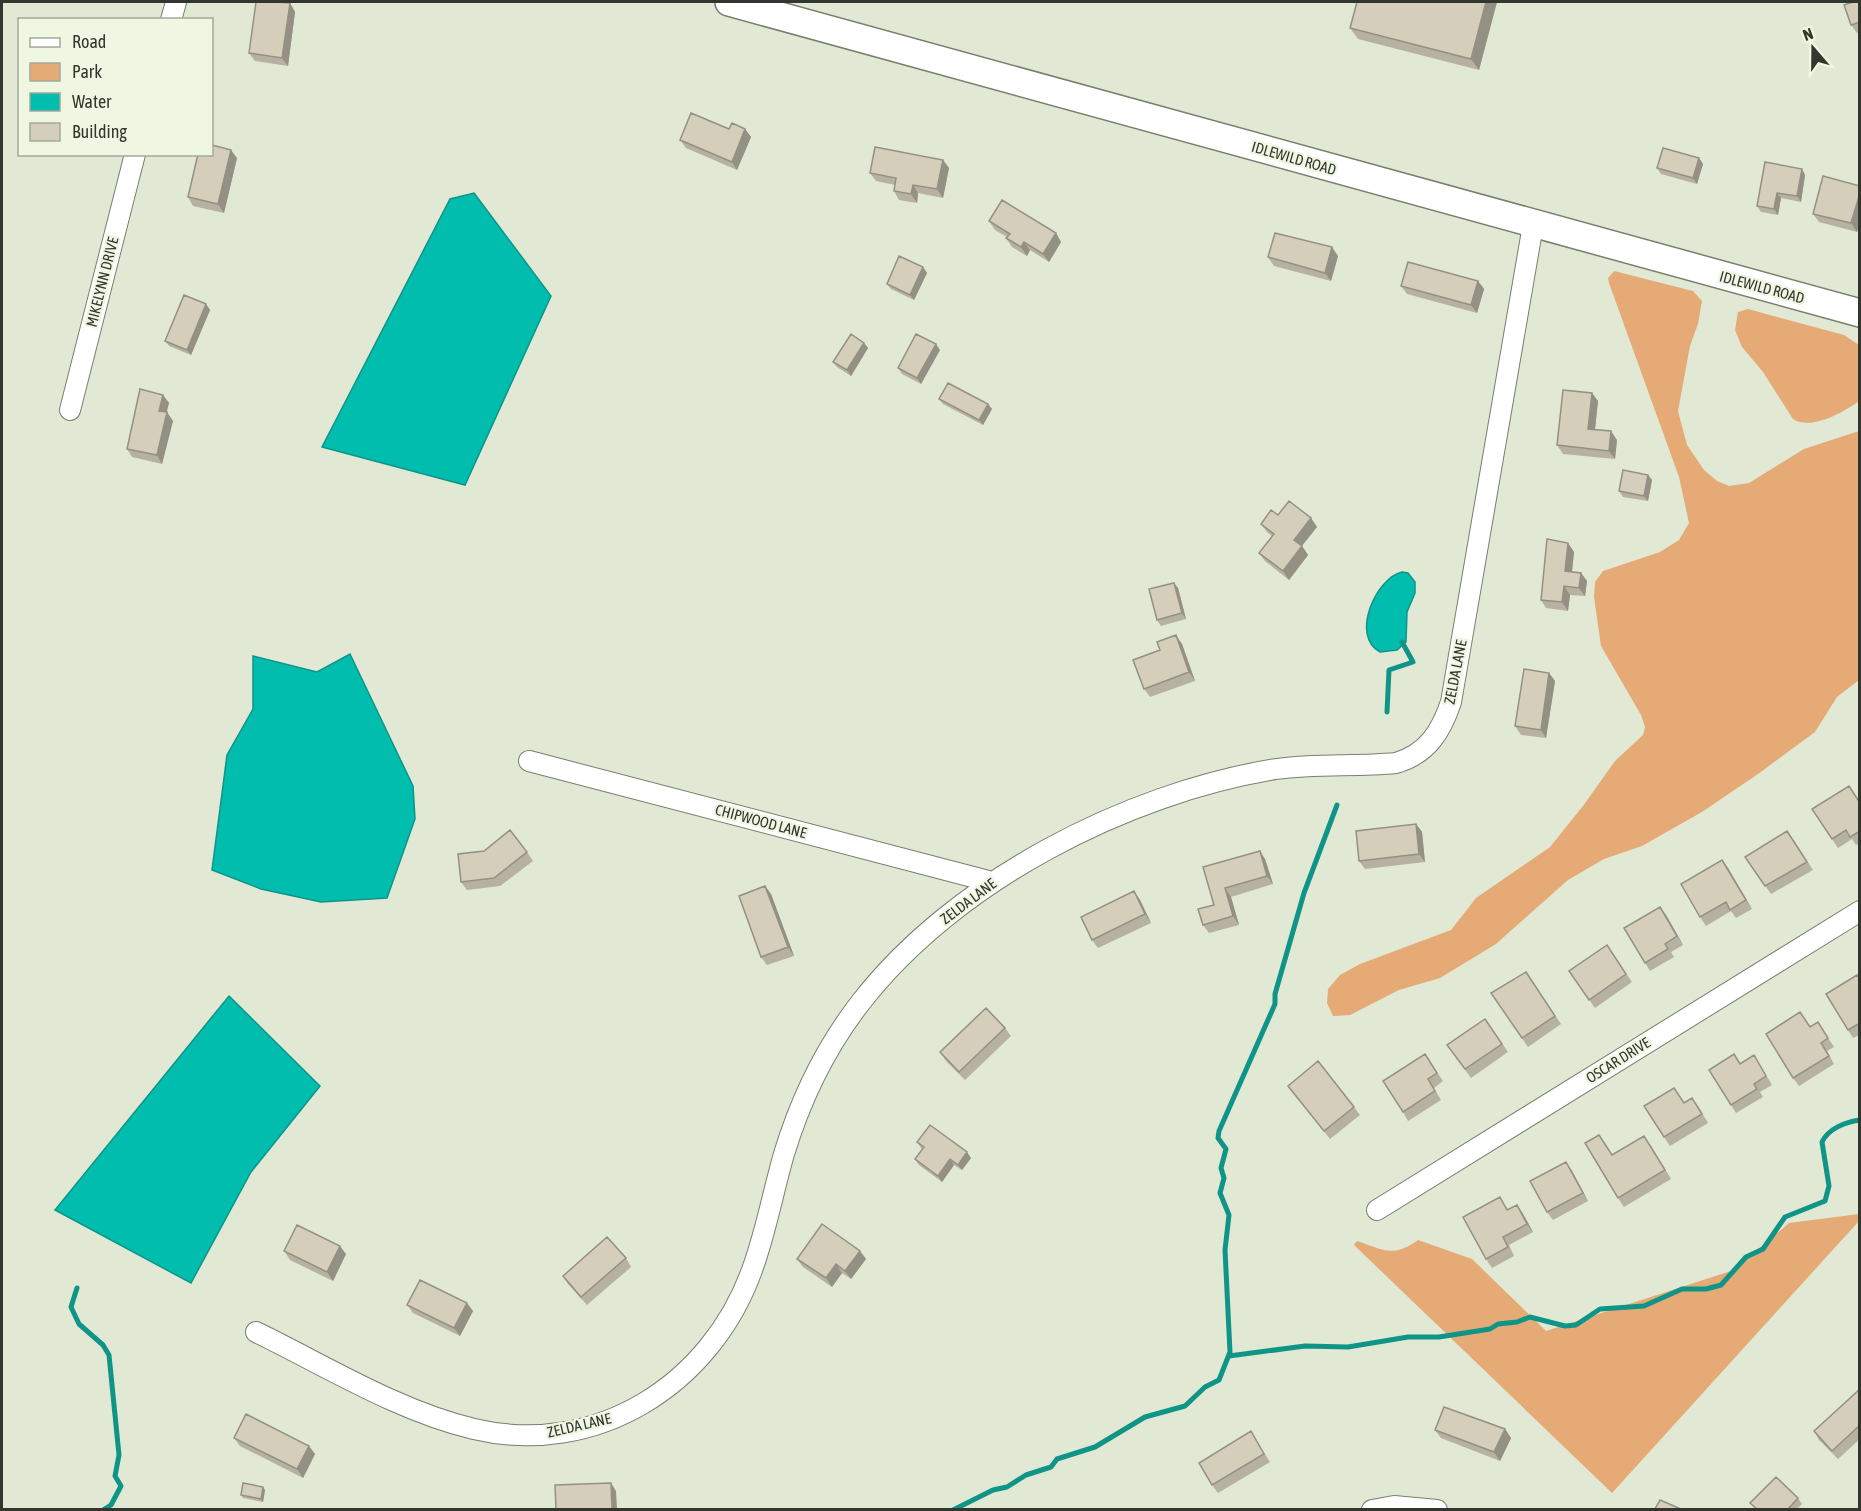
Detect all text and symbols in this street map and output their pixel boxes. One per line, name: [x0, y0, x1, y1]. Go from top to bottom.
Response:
legend: [18, 18, 213, 156]
north arrow: [1783, 18, 1843, 78]
text: N: [1800, 24, 1815, 44]
text: Road: [72, 31, 106, 52]
text: Park: [72, 61, 102, 82]
text: Water: [72, 91, 112, 112]
text: Building: [72, 121, 127, 142]
street label: IDLEWILD ROAD: [1250, 138, 1338, 178]
street label: MIKELYNN DRIVE: [83, 235, 122, 329]
street label: IDLEWILD ROAD: [1718, 267, 1806, 307]
street label: ZELDA LANE: [1440, 638, 1470, 706]
street label: CHIPWOOD LANE: [714, 801, 809, 841]
street label: ZELDA LANE: [937, 874, 1000, 927]
street label: OSCAR DRIVE: [1583, 1033, 1654, 1086]
street label: ZELDA LANE: [545, 1409, 613, 1441]

